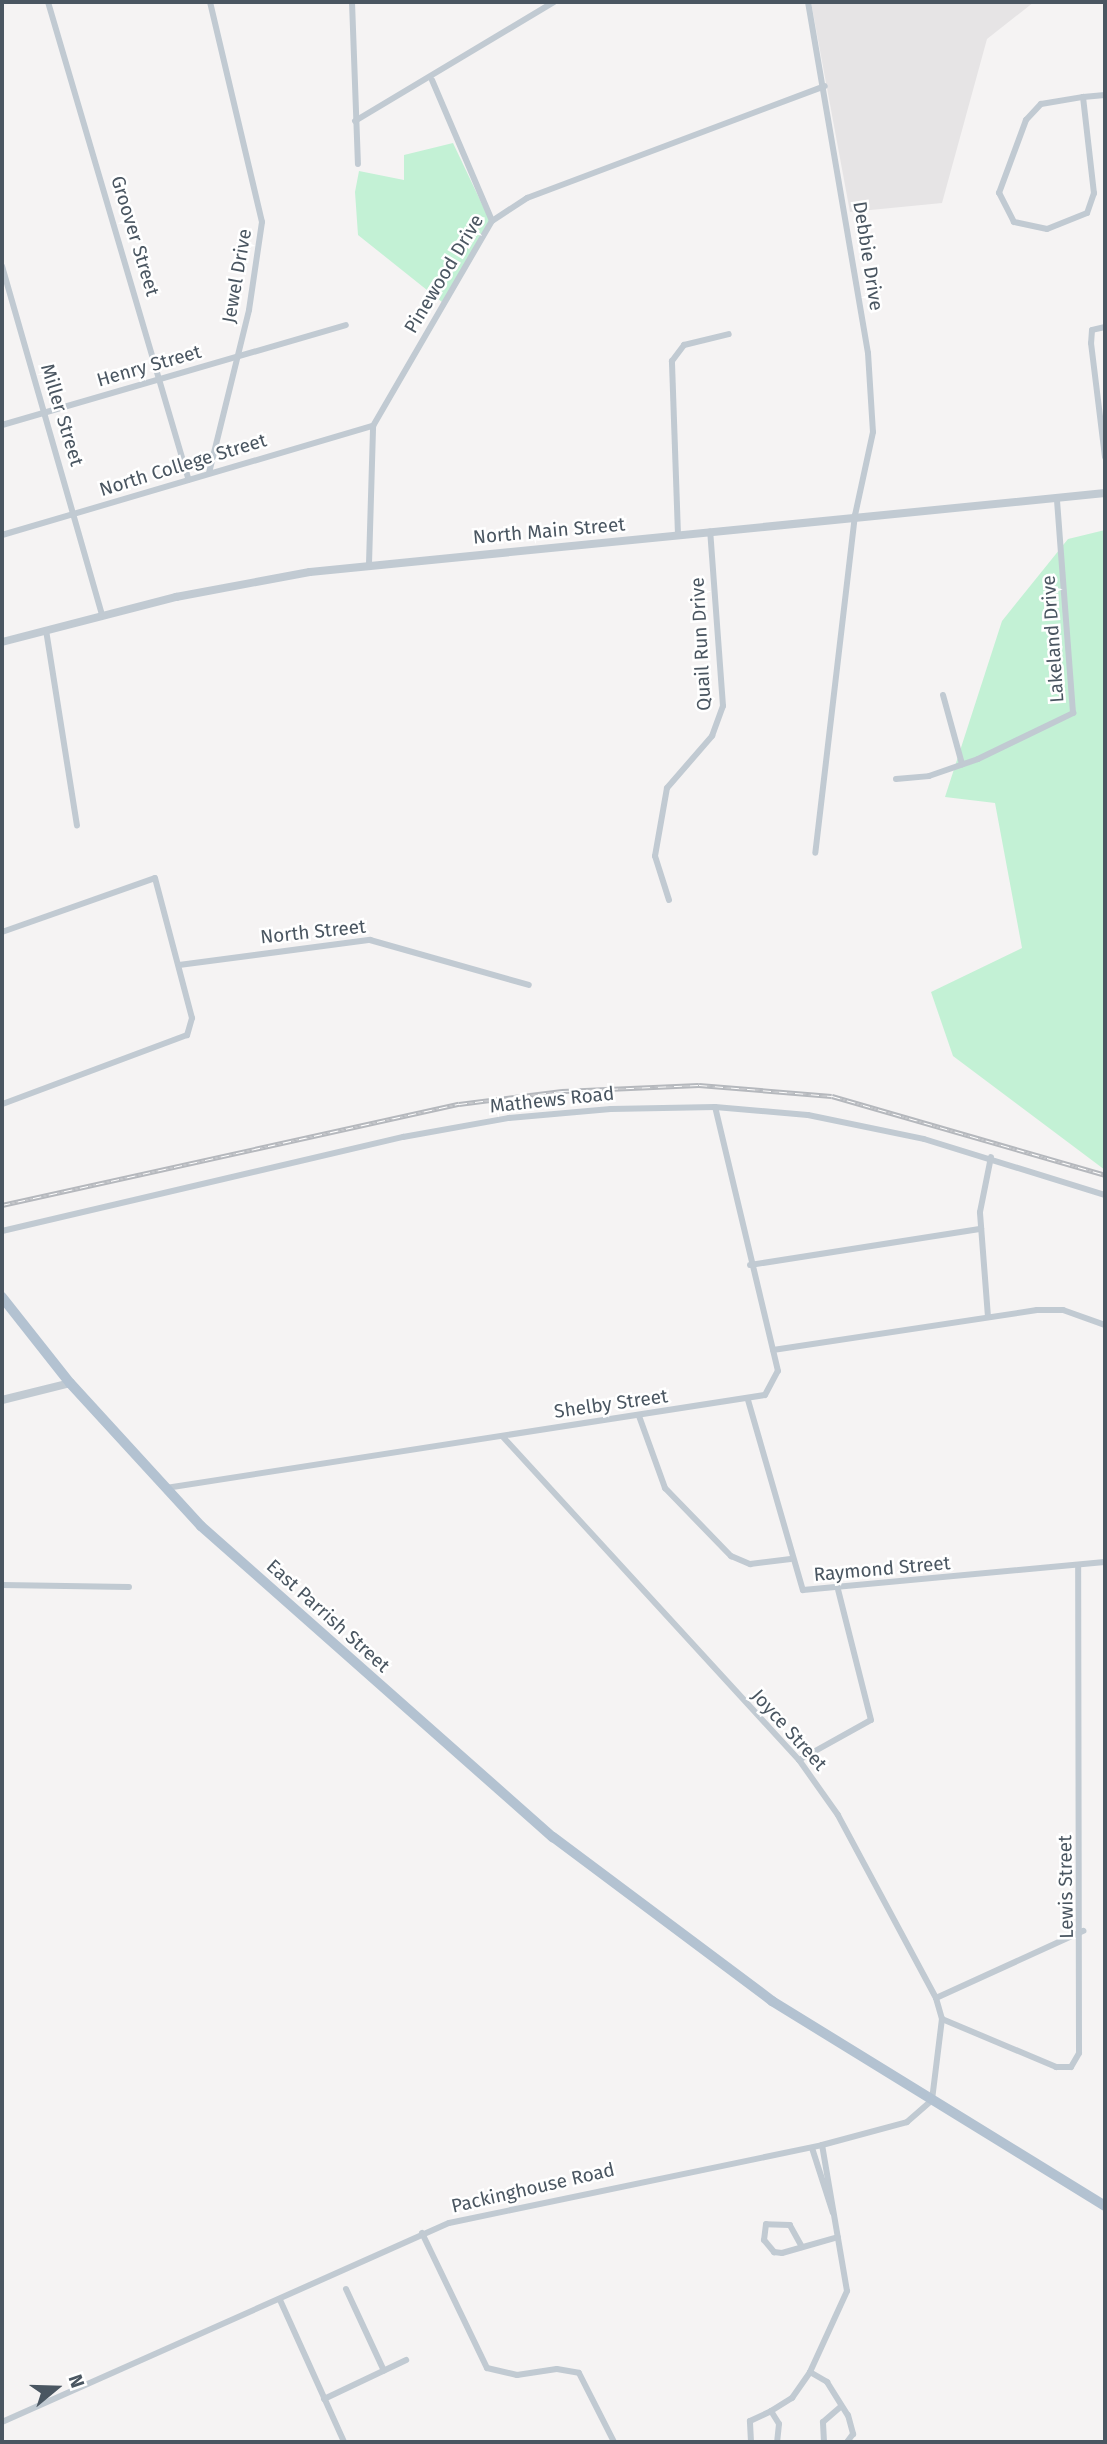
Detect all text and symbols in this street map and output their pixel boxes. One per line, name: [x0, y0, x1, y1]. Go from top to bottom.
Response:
street label: Groover Street: [106, 173, 164, 299]
street label: Debbie Drive: [848, 200, 888, 312]
street label: Pinewood Drive: [400, 210, 488, 338]
street label: Jewel Drive: [218, 227, 256, 325]
street label: Henry Street: [94, 340, 204, 392]
street label: Miller Street: [36, 361, 88, 469]
street label: North College Street: [97, 429, 269, 501]
street label: North Main Street: [472, 513, 626, 549]
street label: Lakeland Drive: [1037, 575, 1069, 703]
street label: Quail Run Drive: [686, 577, 716, 711]
street label: North Street: [259, 915, 367, 949]
street label: Mathews Road: [489, 1082, 615, 1118]
street label: Shelby Street: [553, 1385, 669, 1423]
street label: Raymond Street: [813, 1552, 951, 1586]
street label: East Parrish Street: [262, 1555, 394, 1677]
street label: Joyce Street: [746, 1685, 832, 1775]
street label: Lewis Street: [1054, 1835, 1078, 1939]
street label: Packinghouse Road: [449, 2158, 617, 2218]
north arrow: [21, 2353, 91, 2423]
text: N: [63, 2371, 89, 2391]

